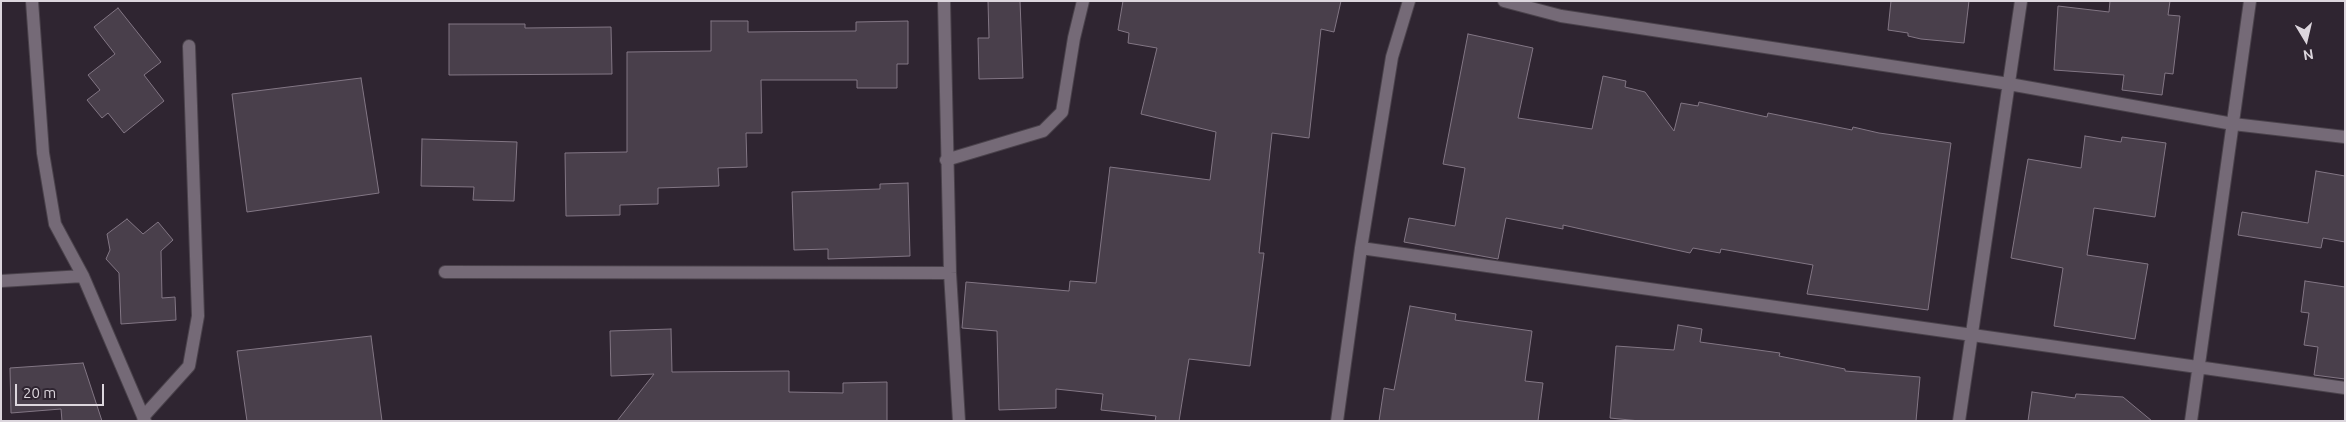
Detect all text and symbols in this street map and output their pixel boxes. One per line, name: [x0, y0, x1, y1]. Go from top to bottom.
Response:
north arrow: [2281, 15, 2331, 65]
text: N: [2302, 46, 2315, 64]
scale bar: [18, 374, 106, 406]
text: 20 m: [23, 384, 56, 401]

